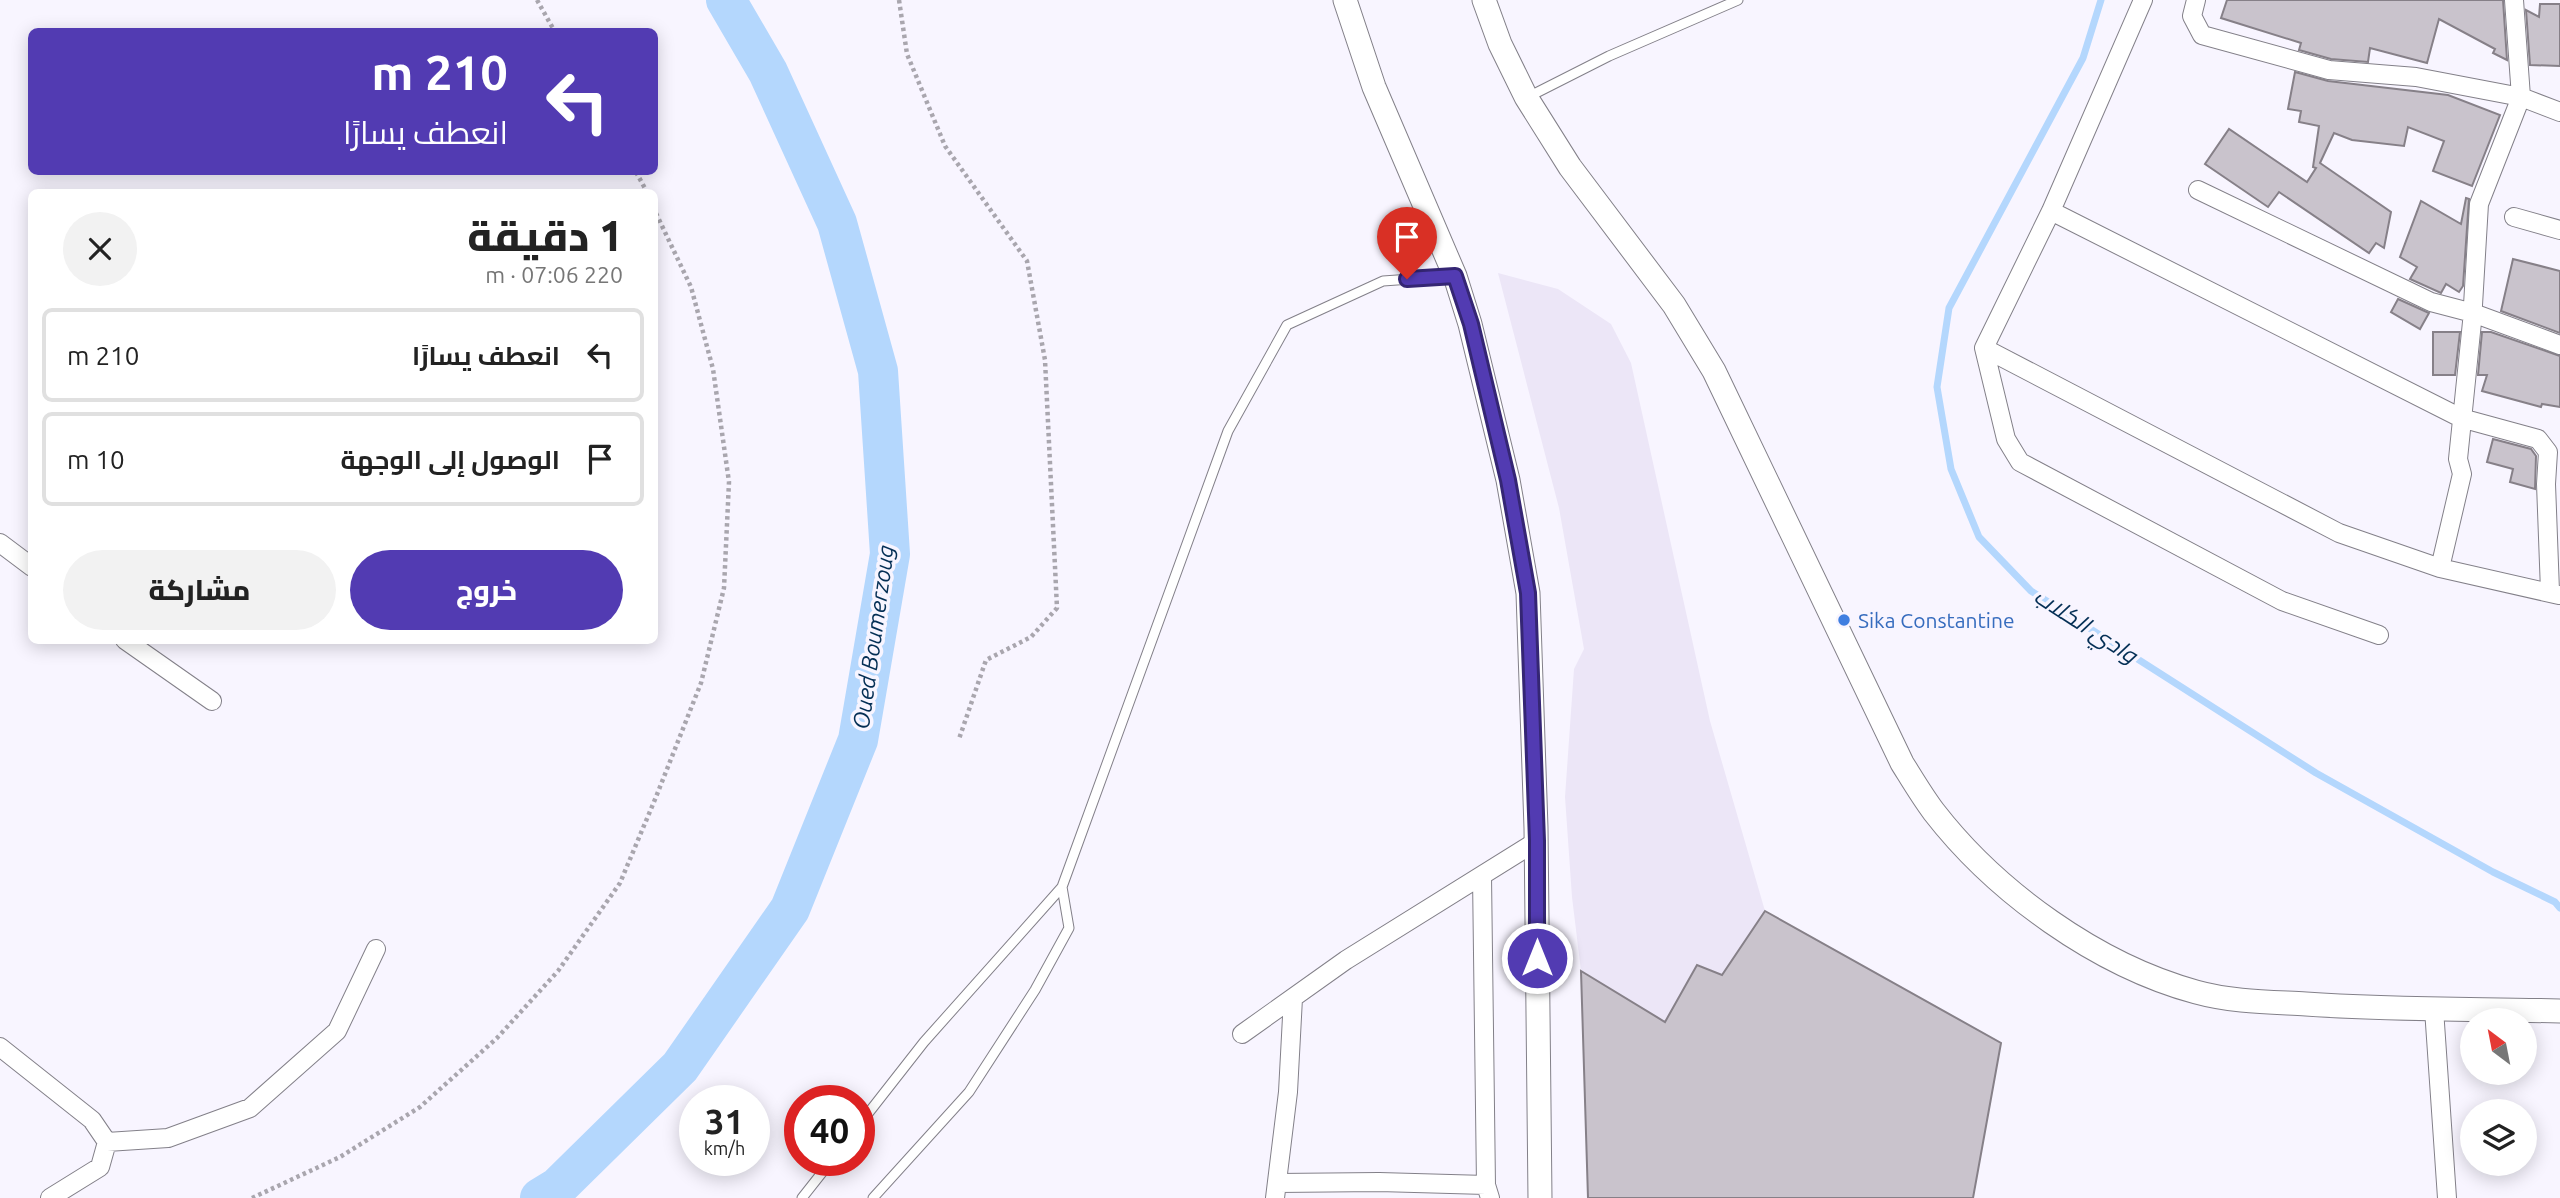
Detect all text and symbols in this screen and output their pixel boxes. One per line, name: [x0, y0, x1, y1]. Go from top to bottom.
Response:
text: 210 m: [371, 44, 508, 99]
icon: left: [532, 56, 623, 147]
text: انعطف يسارًا: [343, 114, 508, 150]
pin: [1377, 207, 1437, 279]
button: close: [63, 212, 137, 286]
text: 1 دقيقة: [467, 212, 623, 259]
icon: arrive: [1388, 218, 1426, 256]
text: 220 m · 07:06: [485, 262, 623, 287]
icon: left: [581, 336, 619, 374]
text: 210 m: [67, 341, 139, 370]
text: انعطف يسارًا: [412, 341, 560, 370]
icon: arrive: [581, 440, 619, 478]
text: 10 m: [67, 445, 125, 474]
text: الوصول إلى الوجهة: [341, 445, 560, 474]
water label: Oued Boumerzoug: [848, 543, 898, 731]
button: مشاركة: [63, 550, 336, 630]
button: خروج: [350, 550, 623, 630]
water label: وادي الكلاب: [2027, 583, 2143, 673]
place label: Sika Constantine: [1858, 608, 2014, 632]
marker: Sika Constantine: [1836, 612, 1852, 628]
position arrow: [1500, 921, 1574, 995]
north arrow: [2460, 1008, 2538, 1085]
map controls: [2460, 1008, 2537, 1176]
speed limit sign: 40: [784, 1085, 875, 1176]
button: layers: [2460, 1099, 2537, 1176]
text: 31: [705, 1101, 744, 1141]
text: km/h: [704, 1138, 745, 1158]

